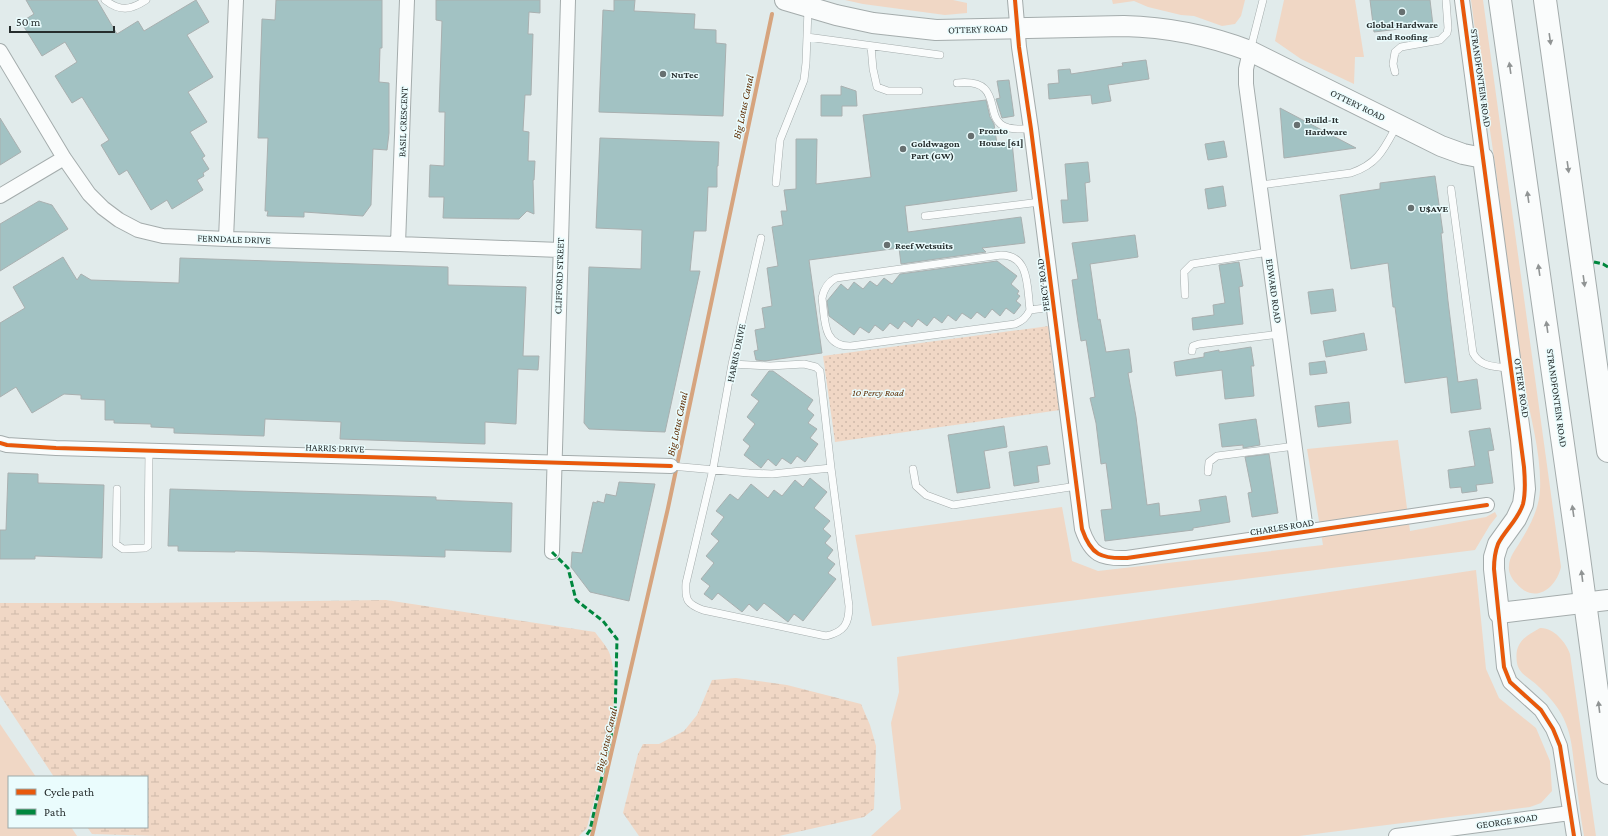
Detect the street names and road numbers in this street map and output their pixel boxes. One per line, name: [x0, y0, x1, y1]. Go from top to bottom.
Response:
street label: OTTERY ROAD: [948, 22, 1008, 36]
street label: STRANDFONTEIN ROAD: [1469, 28, 1493, 128]
street label: BASIL CRESCENT: [396, 86, 410, 157]
street label: OTTERY ROAD: [1329, 87, 1388, 123]
street label: FERNDALE DRIVE: [197, 232, 271, 246]
street label: CLIFFORD STREET: [552, 237, 566, 314]
street label: PERCY ROAD: [1034, 258, 1052, 312]
street label: EDWARD ROAD: [1264, 258, 1284, 324]
street label: HARRIS DRIVE: [724, 322, 748, 383]
street label: STRANDFONTEIN ROAD: [1545, 348, 1569, 448]
street label: OTTERY ROAD: [1512, 358, 1532, 419]
street label: HARRIS DRIVE: [305, 441, 365, 455]
street label: CHARLES ROAD: [1249, 516, 1315, 538]
street label: GEORGE ROAD: [1476, 811, 1539, 831]

